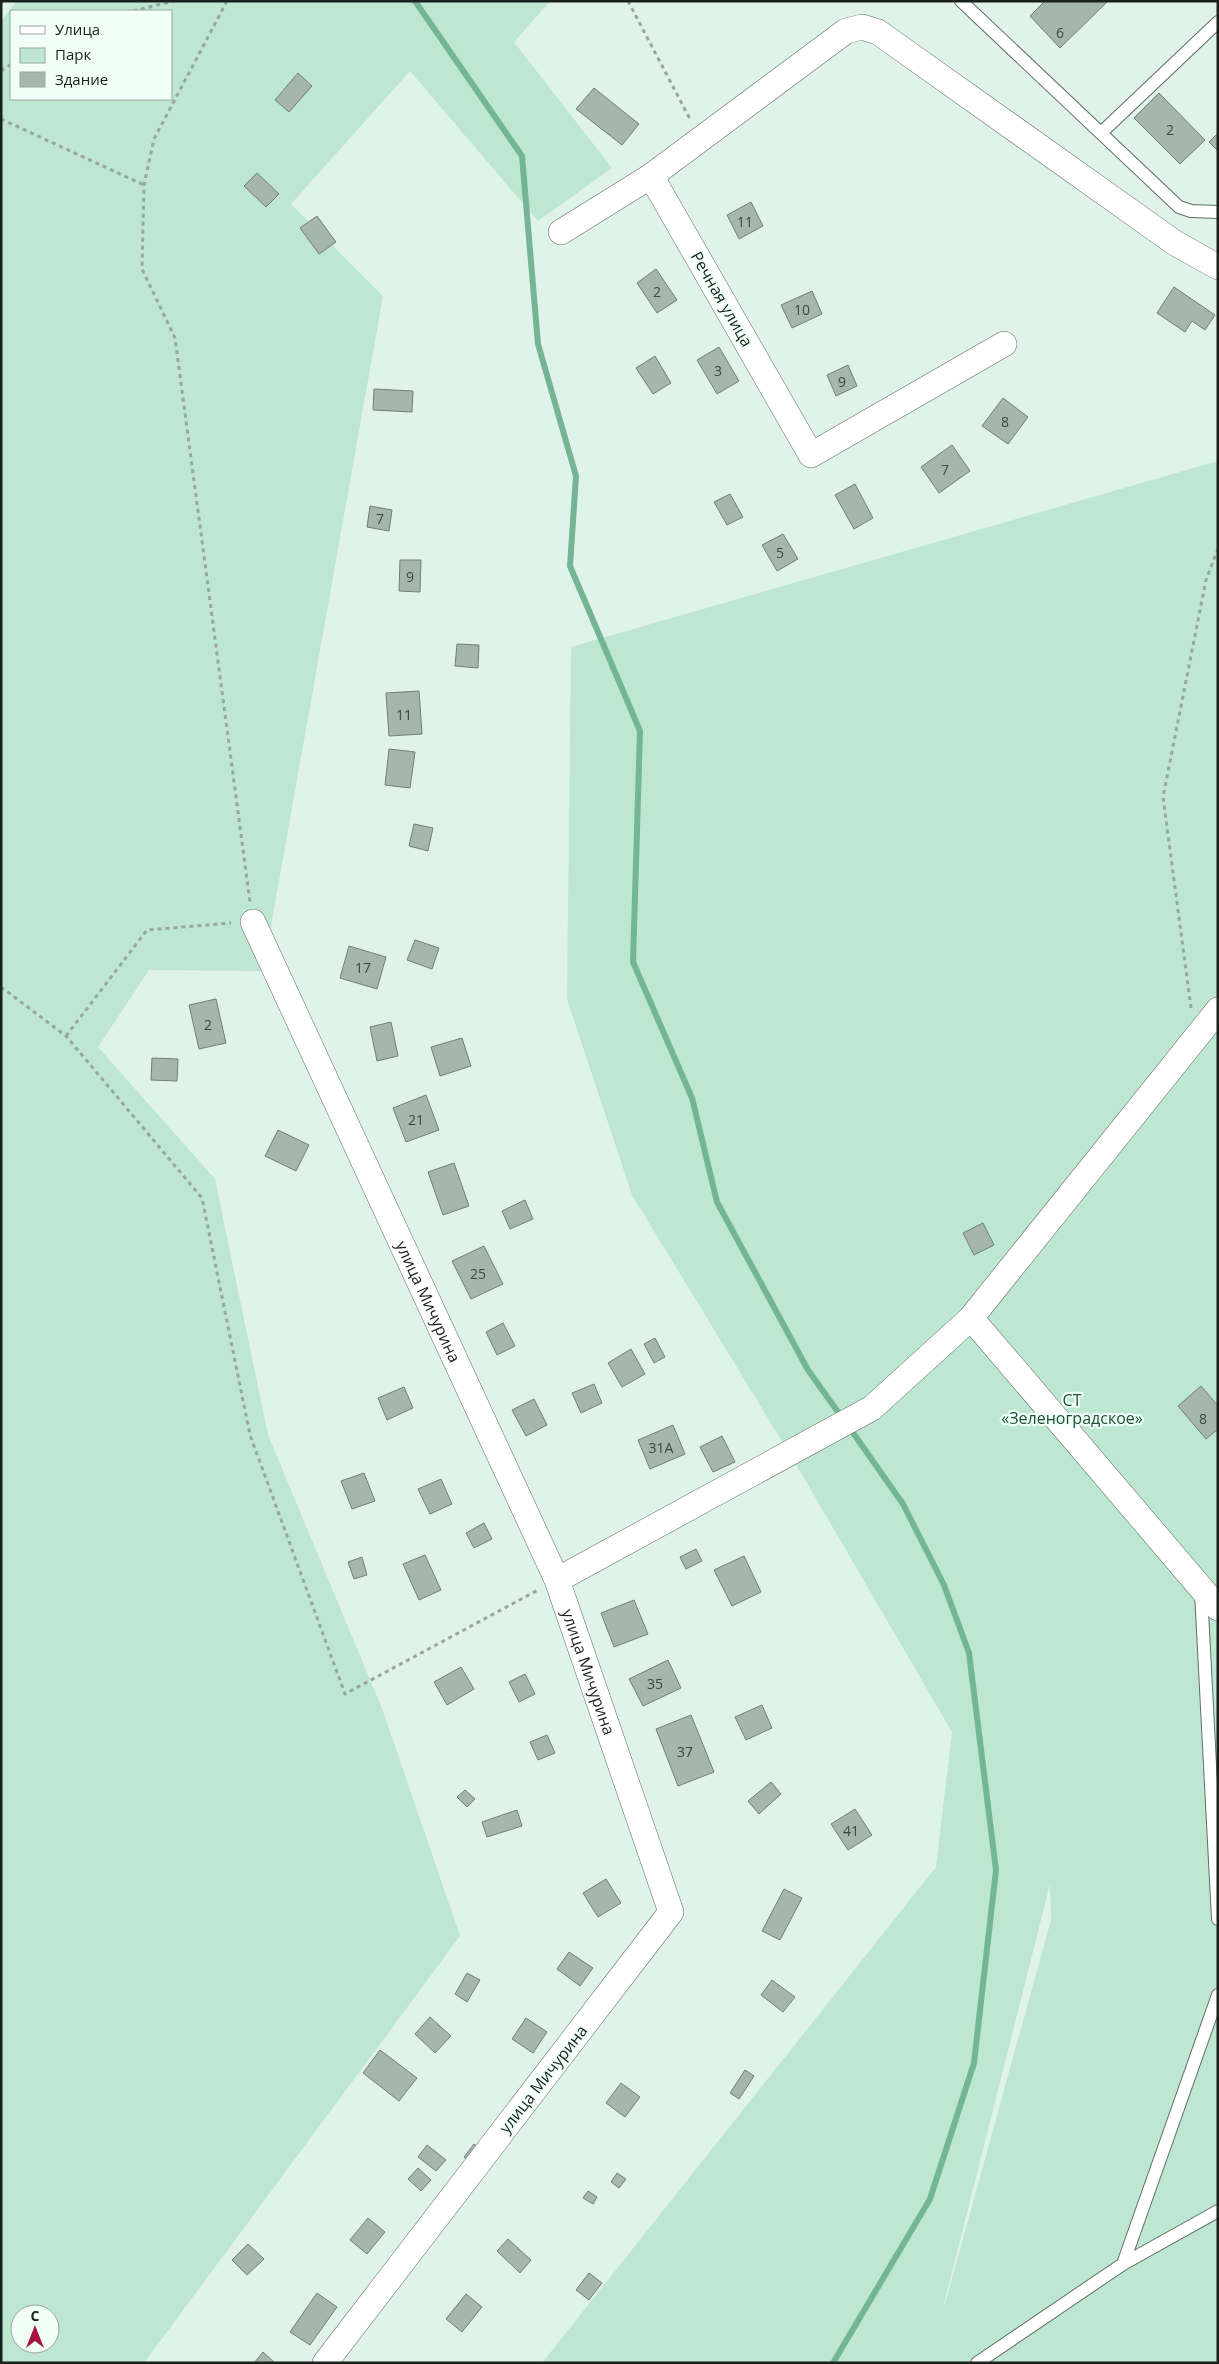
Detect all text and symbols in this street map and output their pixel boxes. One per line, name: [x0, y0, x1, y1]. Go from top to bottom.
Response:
legend: [10, 10, 172, 100]
text: Улица: [55, 19, 100, 39]
house number: 6: [1056, 23, 1064, 42]
text: Парк: [55, 44, 91, 64]
text: Здание: [55, 69, 108, 89]
house number: 2: [1166, 120, 1174, 139]
house number: 11: [737, 212, 753, 231]
street label: Речная улица: [686, 247, 758, 351]
house number: 2: [653, 282, 661, 301]
house number: 10: [794, 300, 810, 319]
house number: 3: [714, 361, 722, 380]
house number: 9: [838, 372, 846, 391]
house number: 8: [1001, 412, 1009, 431]
house number: 7: [941, 460, 949, 479]
house number: 7: [376, 509, 384, 528]
house number: 5: [776, 543, 784, 562]
house number: 9: [406, 567, 414, 586]
house number: 11: [396, 705, 412, 724]
house number: 17: [355, 958, 371, 977]
house number: 2: [204, 1015, 212, 1034]
house number: 21: [408, 1110, 424, 1129]
street label: улица Мичурина: [391, 1237, 466, 1366]
house number: 25: [470, 1264, 486, 1283]
park label: СТ «Зеленоградское»: [1001, 1389, 1143, 1429]
house number: 8: [1199, 1409, 1207, 1428]
house number: 31А: [649, 1438, 674, 1457]
street label: улица Мичурина: [557, 1606, 620, 1738]
house number: 35: [647, 1674, 663, 1693]
house number: 37: [677, 1742, 693, 1761]
house number: 41: [843, 1821, 859, 1840]
street label: улица Мичурина: [494, 2020, 592, 2138]
north arrow: [10, 2304, 60, 2354]
text: С: [31, 2306, 40, 2325]

